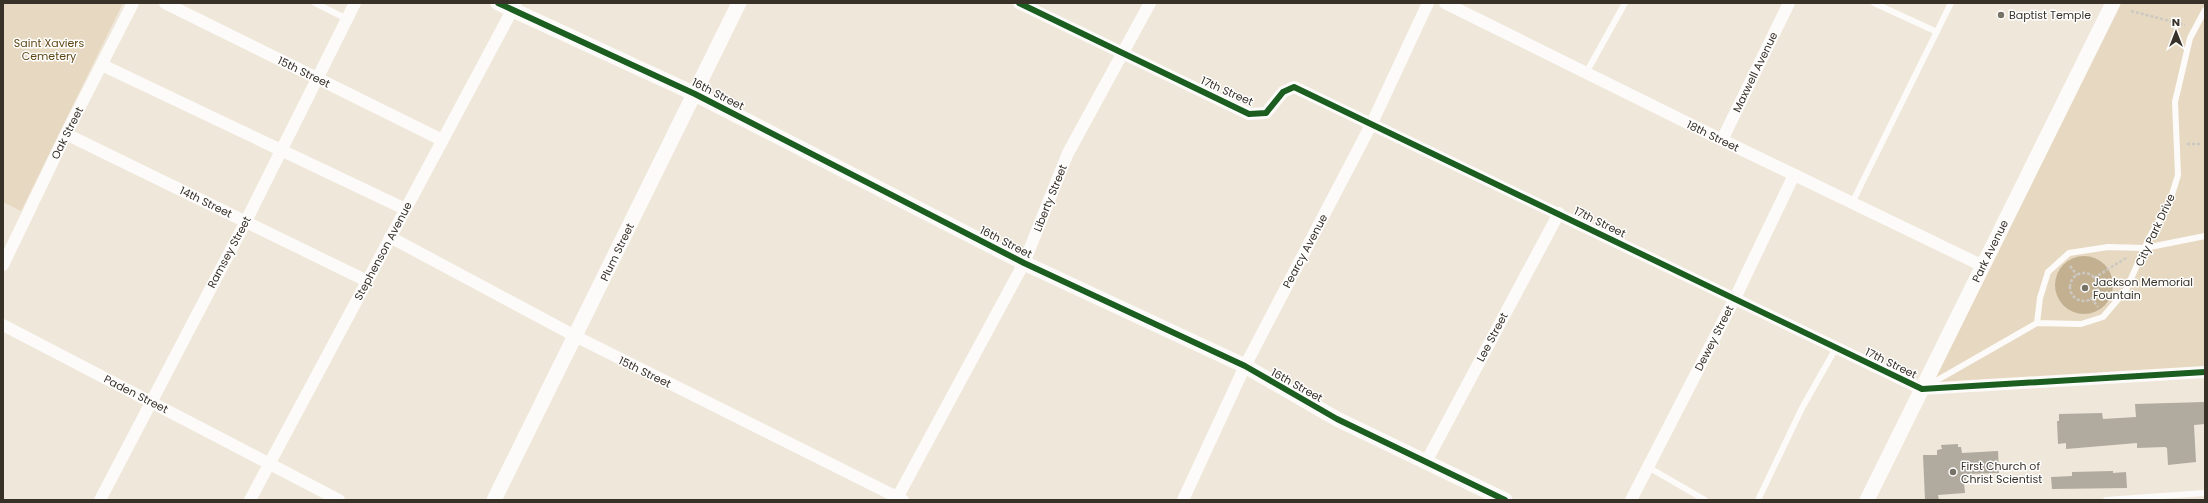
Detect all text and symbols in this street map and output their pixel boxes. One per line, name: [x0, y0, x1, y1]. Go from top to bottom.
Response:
place label: Baptist Temple: [2009, 7, 2091, 23]
marker: Baptist Temple: [1996, 10, 2006, 20]
north arrow: [2156, 12, 2196, 52]
text: N: [2172, 14, 2180, 30]
street label: Maxwell Avenue: [1729, 29, 1781, 115]
park label: Saint Xaviers Cemetery: [14, 35, 84, 64]
street label: 15th Street: [275, 52, 333, 92]
street label: 17th Street: [1198, 72, 1256, 110]
street label: 16th Street: [689, 74, 747, 114]
street label: Oak Street: [47, 104, 87, 162]
street label: 18th Street: [1684, 116, 1742, 156]
street label: Liberty Street: [1029, 162, 1071, 234]
street label: 14th Street: [177, 182, 235, 222]
street label: City Park Drive: [2131, 191, 2179, 269]
street label: Stephenson Avenue: [350, 199, 416, 303]
street label: 17th Street: [1571, 203, 1629, 241]
street label: Pearcy Avenue: [1279, 211, 1331, 291]
street label: Ramsey Street: [203, 213, 255, 291]
street label: Park Avenue: [1968, 217, 2012, 285]
street label: Plum Street: [596, 220, 638, 284]
street label: 16th Street: [977, 222, 1035, 262]
place label: Jackson Memorial Fountain: [2093, 274, 2193, 303]
marker: Jackson Memorial Fountain: [2080, 283, 2090, 293]
street label: Dewey Street: [1691, 302, 1737, 374]
street label: Lee Street: [1472, 310, 1512, 364]
street label: 17th Street: [1862, 344, 1920, 382]
street label: 15th Street: [616, 352, 674, 392]
street label: 16th Street: [1268, 364, 1326, 406]
street label: Paden Street: [101, 371, 171, 417]
place label: First Church of Christ Scientist: [1961, 458, 2042, 487]
marker: First Church of Christ Scientist: [1948, 467, 1958, 477]

